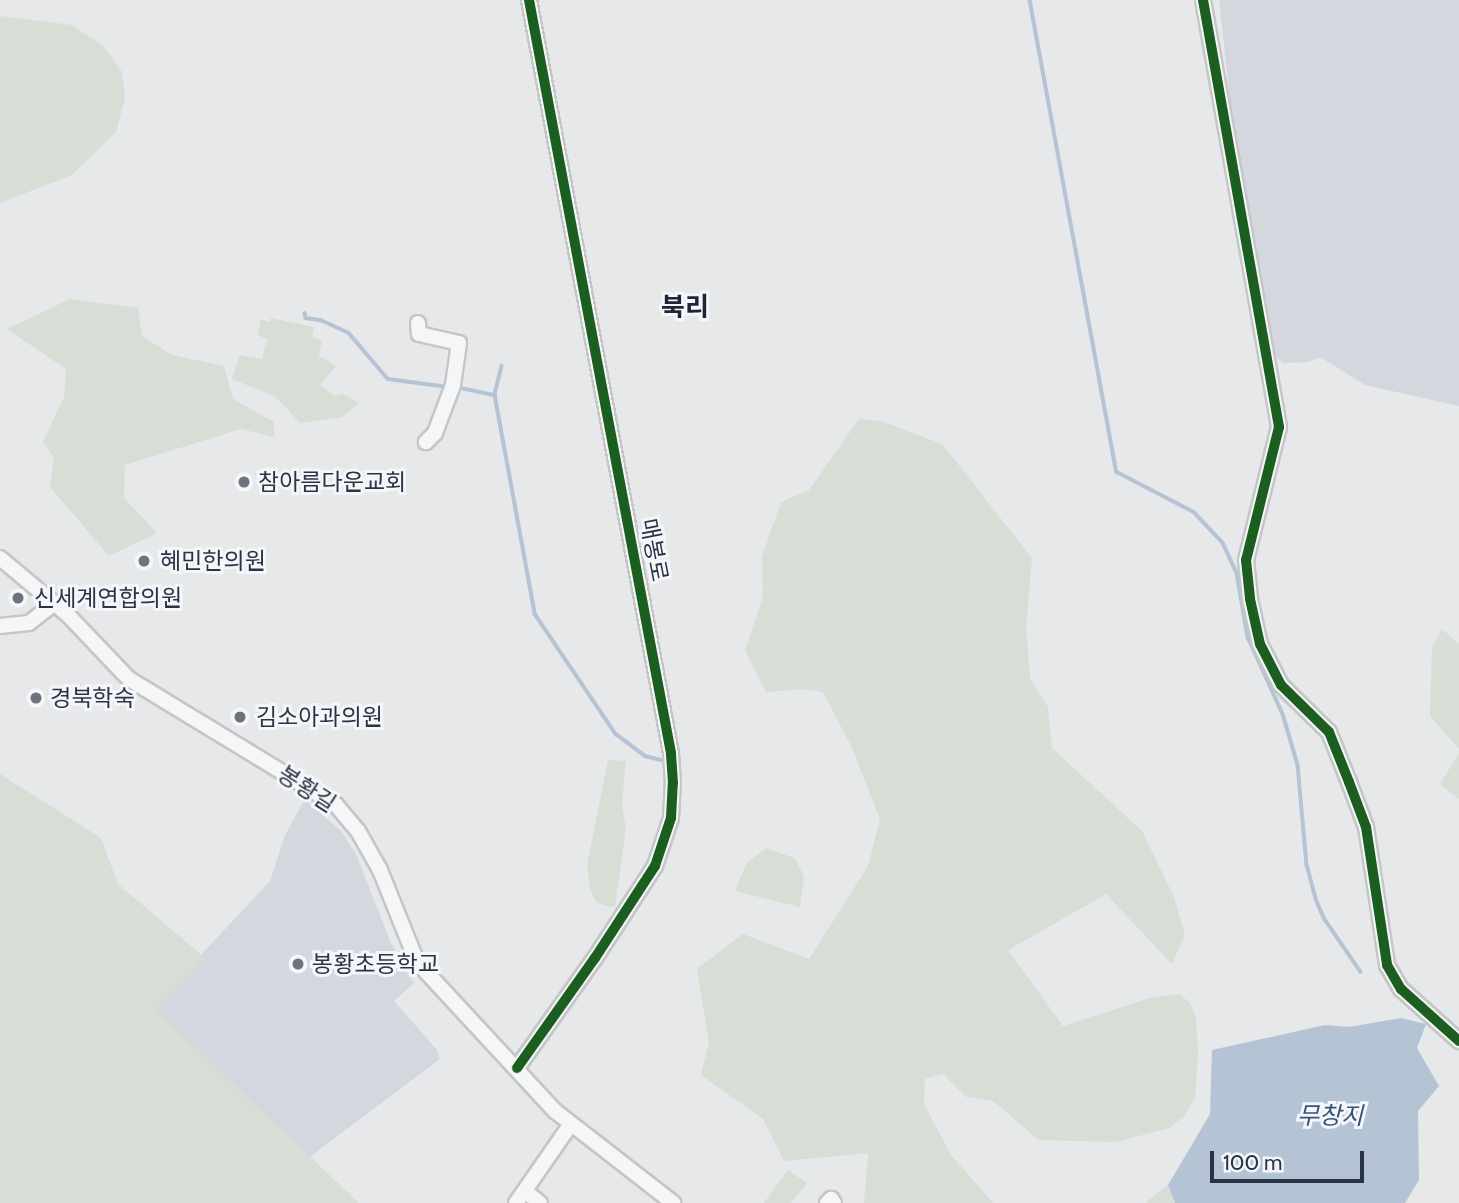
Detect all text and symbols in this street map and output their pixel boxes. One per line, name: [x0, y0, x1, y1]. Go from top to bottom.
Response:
district label: 북리: [661, 292, 709, 324]
place label: 참아름다운교회: [258, 468, 406, 496]
marker: 참아름다운교회: [236, 474, 252, 490]
street label: 매봉로: [634, 516, 674, 584]
place label: 혜민한의원: [160, 547, 266, 575]
marker: 혜민한의원: [134, 551, 154, 571]
place label: 신세계연합의원: [34, 584, 182, 612]
marker: 신세계연합의원: [8, 588, 28, 608]
place label: 경북학숙: [50, 684, 135, 712]
marker: 경북학숙: [28, 690, 44, 706]
place label: 김소아과의원: [256, 703, 383, 731]
marker: 김소아과의원: [230, 707, 250, 727]
street label: 봉황길: [273, 760, 341, 818]
place label: 봉황초등학교: [312, 950, 439, 978]
marker: 봉황초등학교: [290, 956, 306, 972]
water label: 무창지: [1297, 1102, 1363, 1130]
scale bar: [1214, 1136, 1368, 1180]
text: 100 m: [1223, 1150, 1282, 1175]

